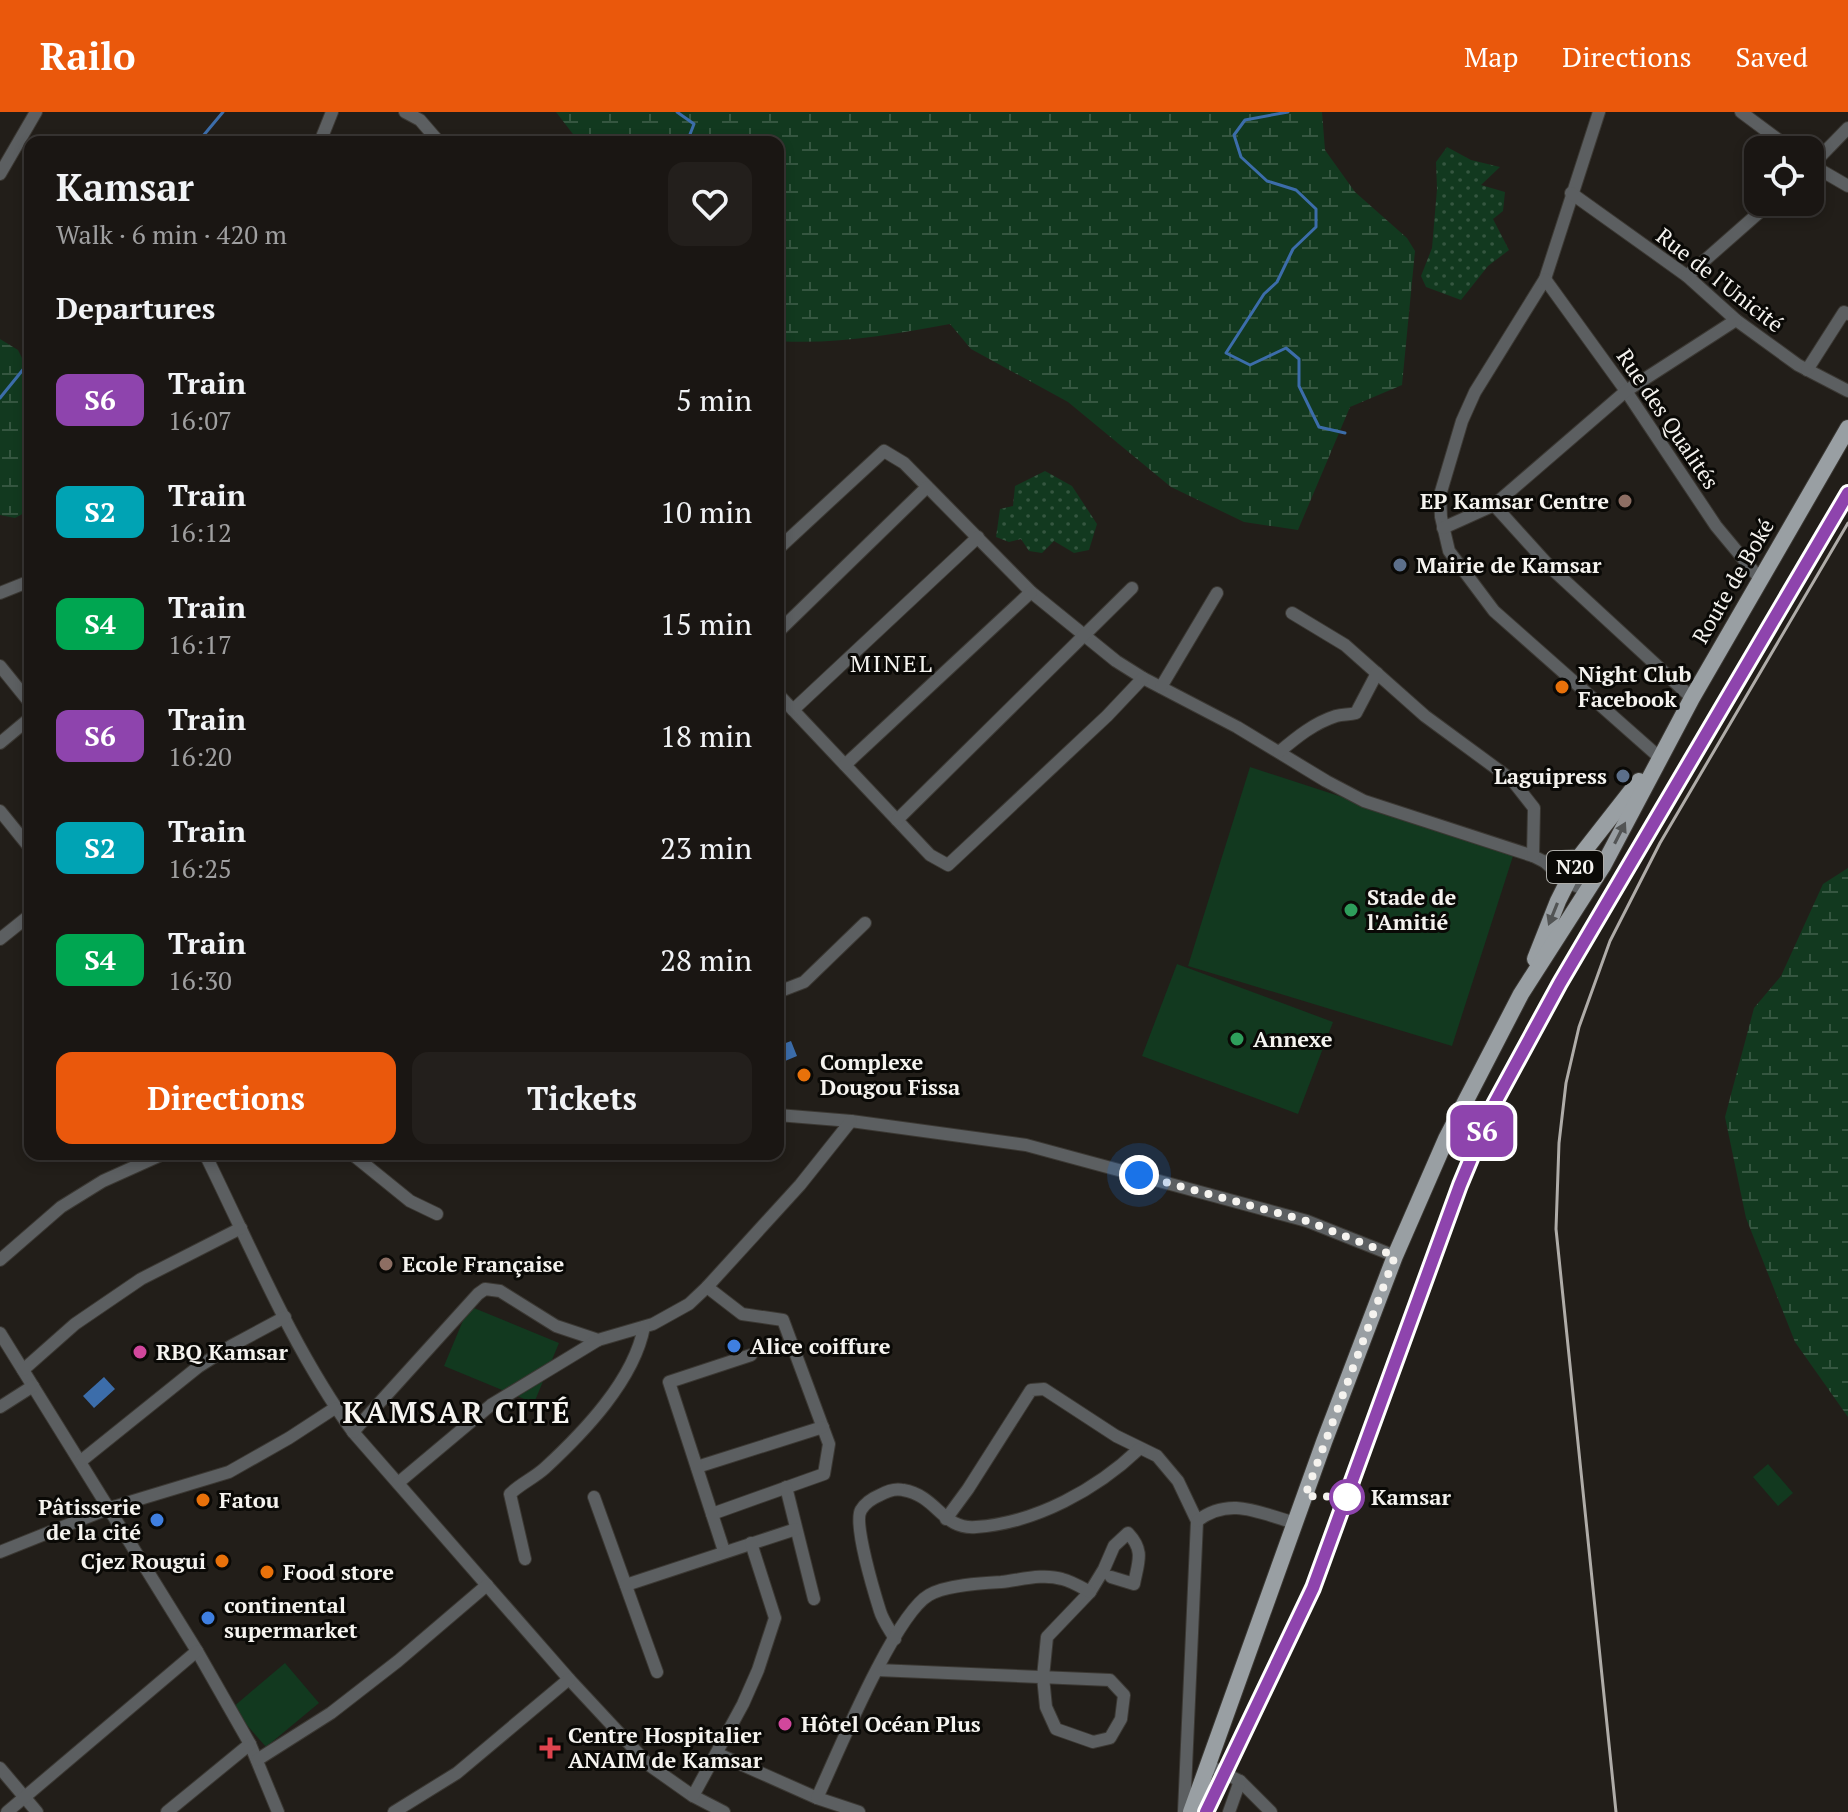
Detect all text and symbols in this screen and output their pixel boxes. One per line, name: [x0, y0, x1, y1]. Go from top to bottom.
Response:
text: Railo: [40, 31, 135, 81]
text: Map: [1464, 38, 1518, 75]
text: Directions: [1562, 38, 1692, 75]
text: Saved: [1736, 38, 1808, 75]
map controls: [1744, 136, 1824, 216]
button: locate: [1744, 136, 1824, 216]
text: Kamsar: [56, 162, 194, 212]
button: heart: [668, 162, 752, 246]
text: Walk · 6 min · 420 m: [56, 217, 287, 251]
street label: Rue de l'Unicité: [1651, 221, 1790, 338]
text: Departures: [56, 288, 215, 328]
street label: Rue des Qualités: [1611, 343, 1726, 494]
text: Train: [168, 363, 246, 403]
text: 5 min: [676, 380, 752, 420]
text: S6: [84, 381, 116, 418]
text: 16:07: [168, 403, 232, 437]
text: Train: [168, 475, 246, 515]
place label: EP Kamsar Centre: [1420, 486, 1609, 515]
text: 10 min: [660, 492, 752, 532]
marker: EP Kamsar Centre: [1616, 492, 1634, 510]
text: S2: [84, 493, 116, 530]
street label: Route de Boké: [1685, 513, 1780, 648]
text: 16:12: [168, 515, 232, 549]
place label: Mairie de Kamsar: [1416, 550, 1602, 579]
marker: Mairie de Kamsar: [1391, 556, 1409, 574]
text: Train: [168, 587, 246, 627]
text: 15 min: [660, 604, 752, 644]
text: S4: [84, 605, 116, 642]
text: 16:17: [168, 627, 232, 661]
district label: MINEL: [850, 647, 934, 679]
place label: Night Club Facebook: [1578, 659, 1692, 713]
marker: Night Club Facebook: [1553, 678, 1571, 696]
text: Train: [168, 699, 246, 739]
text: 18 min: [660, 716, 752, 756]
text: S6: [84, 717, 116, 754]
text: 16:20: [168, 739, 232, 773]
place label: Laguipress: [1494, 761, 1607, 790]
marker: Laguipress: [1614, 767, 1632, 785]
text: Train: [168, 811, 246, 851]
one-way arrow: [1614, 821, 1627, 844]
text: 23 min: [660, 828, 752, 868]
text: S2: [84, 829, 116, 866]
text: 16:25: [168, 851, 232, 885]
road number: N20: [1547, 851, 1603, 883]
place label: Stade de l'Amitié: [1367, 882, 1456, 936]
marker: Stade de l'Amitié: [1342, 901, 1360, 919]
one-way arrow: [1546, 902, 1559, 926]
text: Train: [168, 923, 246, 963]
text: 28 min: [660, 940, 752, 980]
text: S4: [84, 941, 116, 978]
text: 16:30: [168, 963, 232, 997]
place label: Annexe: [1253, 1024, 1333, 1053]
marker: Annexe: [1228, 1030, 1246, 1048]
place label: Complexe Dougou Fissa: [820, 1047, 960, 1101]
button: Directions: [56, 1052, 396, 1144]
button: Tickets: [412, 1052, 752, 1144]
marker: Complexe Dougou Fissa: [795, 1066, 813, 1084]
line badge: S6: [1446, 1105, 1518, 1157]
text: S6: [1466, 1112, 1498, 1149]
your location: [1119, 1155, 1159, 1195]
place label: Ecole Française: [402, 1249, 564, 1278]
marker: Ecole Française: [377, 1255, 395, 1273]
place label: Alice coiffure: [750, 1331, 891, 1360]
place label: RBQ Kamsar: [156, 1337, 289, 1366]
marker: Alice coiffure: [725, 1337, 743, 1355]
marker: RBQ Kamsar: [131, 1343, 149, 1361]
district label: KAMSAR CITÉ: [342, 1392, 572, 1432]
marker: Kamsar: [1330, 1480, 1364, 1514]
place label: Kamsar: [1371, 1482, 1451, 1511]
place label: Fatou: [219, 1485, 280, 1514]
marker: Fatou: [194, 1491, 212, 1509]
place label: Pâtisserie de la cité: [38, 1492, 141, 1546]
marker: Pâtisserie de la cité: [148, 1511, 166, 1529]
place label: Cjez Rougui: [81, 1546, 206, 1575]
marker: Cjez Rougui: [213, 1552, 231, 1570]
place label: Food store: [283, 1557, 394, 1586]
marker: Food store: [258, 1563, 276, 1581]
place label: continental supermarket: [224, 1590, 358, 1644]
marker: continental supermarket: [199, 1609, 217, 1627]
place label: Hôtel Océan Plus: [801, 1709, 981, 1738]
marker: Hôtel Océan Plus: [776, 1715, 794, 1733]
place label: Centre Hospitalier ANAIM de Kamsar: [568, 1720, 763, 1774]
marker: Centre Hospitalier ANAIM de Kamsar: [539, 1737, 561, 1759]

